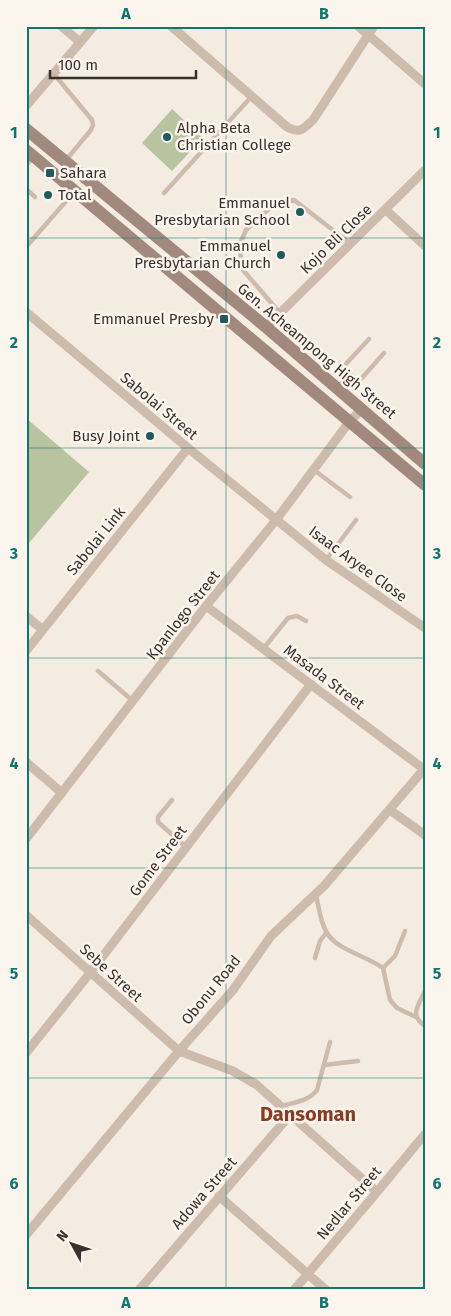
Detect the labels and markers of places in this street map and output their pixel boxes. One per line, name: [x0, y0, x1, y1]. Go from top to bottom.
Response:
place label: Alpha Beta Christian College: [177, 119, 291, 154]
marker: Alpha Beta Christian College: [161, 131, 173, 143]
place label: Sahara: [60, 164, 107, 182]
marker: Sahara: [44, 167, 56, 179]
place label: Total: [58, 186, 92, 204]
marker: Total: [42, 189, 54, 201]
place label: Emmanuel Presbytarian School: [154, 194, 291, 229]
marker: Emmanuel Presbytarian School: [294, 206, 306, 218]
place label: Emmanuel Presbytarian Church: [134, 237, 272, 272]
marker: Emmanuel Presbytarian Church: [275, 249, 287, 261]
place label: Emmanuel Presby: [93, 310, 215, 328]
marker: Emmanuel Presby: [218, 313, 230, 325]
place label: Busy Joint: [72, 427, 141, 445]
marker: Busy Joint: [144, 430, 156, 442]

